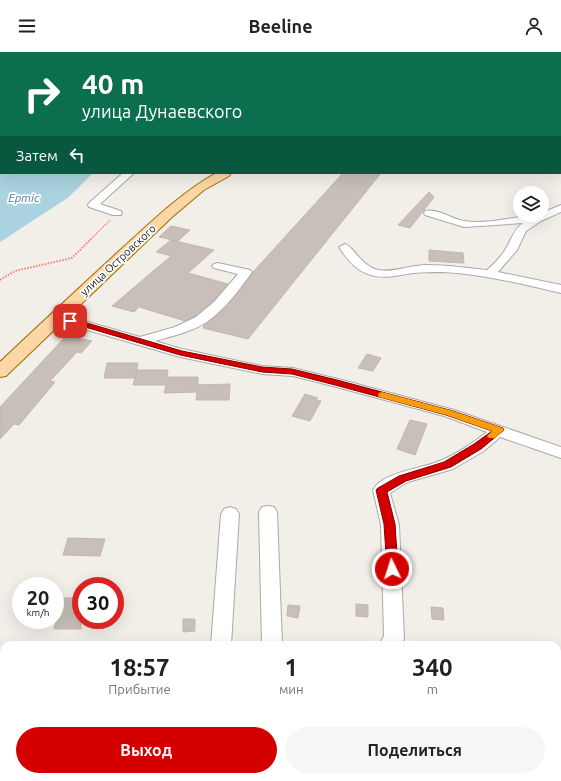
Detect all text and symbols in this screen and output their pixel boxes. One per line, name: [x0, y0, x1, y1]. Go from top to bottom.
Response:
icon: menu: [16, 15, 38, 37]
icon: person: [523, 15, 545, 37]
text: Beeline: [248, 16, 313, 36]
icon: right: [16, 68, 68, 120]
text: 40 m: [82, 68, 144, 99]
text: улица Дунаевского: [82, 101, 242, 121]
icon: left: [66, 144, 88, 166]
text: Затем: [16, 147, 58, 164]
map controls: [513, 186, 549, 222]
button: layers: [513, 186, 549, 222]
water label: Ертіс: [8, 191, 40, 204]
street label: улица Островского: [78, 222, 158, 298]
pin: [53, 304, 87, 338]
icon: arrive: [59, 310, 81, 332]
position arrow: [371, 548, 413, 590]
speed limit sign: 30: [72, 577, 124, 629]
text: 20: [27, 586, 49, 609]
text: km/h: [26, 607, 50, 618]
text: 18:57: [109, 654, 169, 681]
text: 1: [285, 654, 298, 681]
text: 340: [412, 654, 453, 681]
text: Прибытие: [108, 682, 171, 696]
text: мин: [279, 682, 304, 696]
text: m: [427, 682, 438, 696]
button: Выход: [16, 727, 277, 773]
button: Поделиться: [285, 727, 545, 773]

